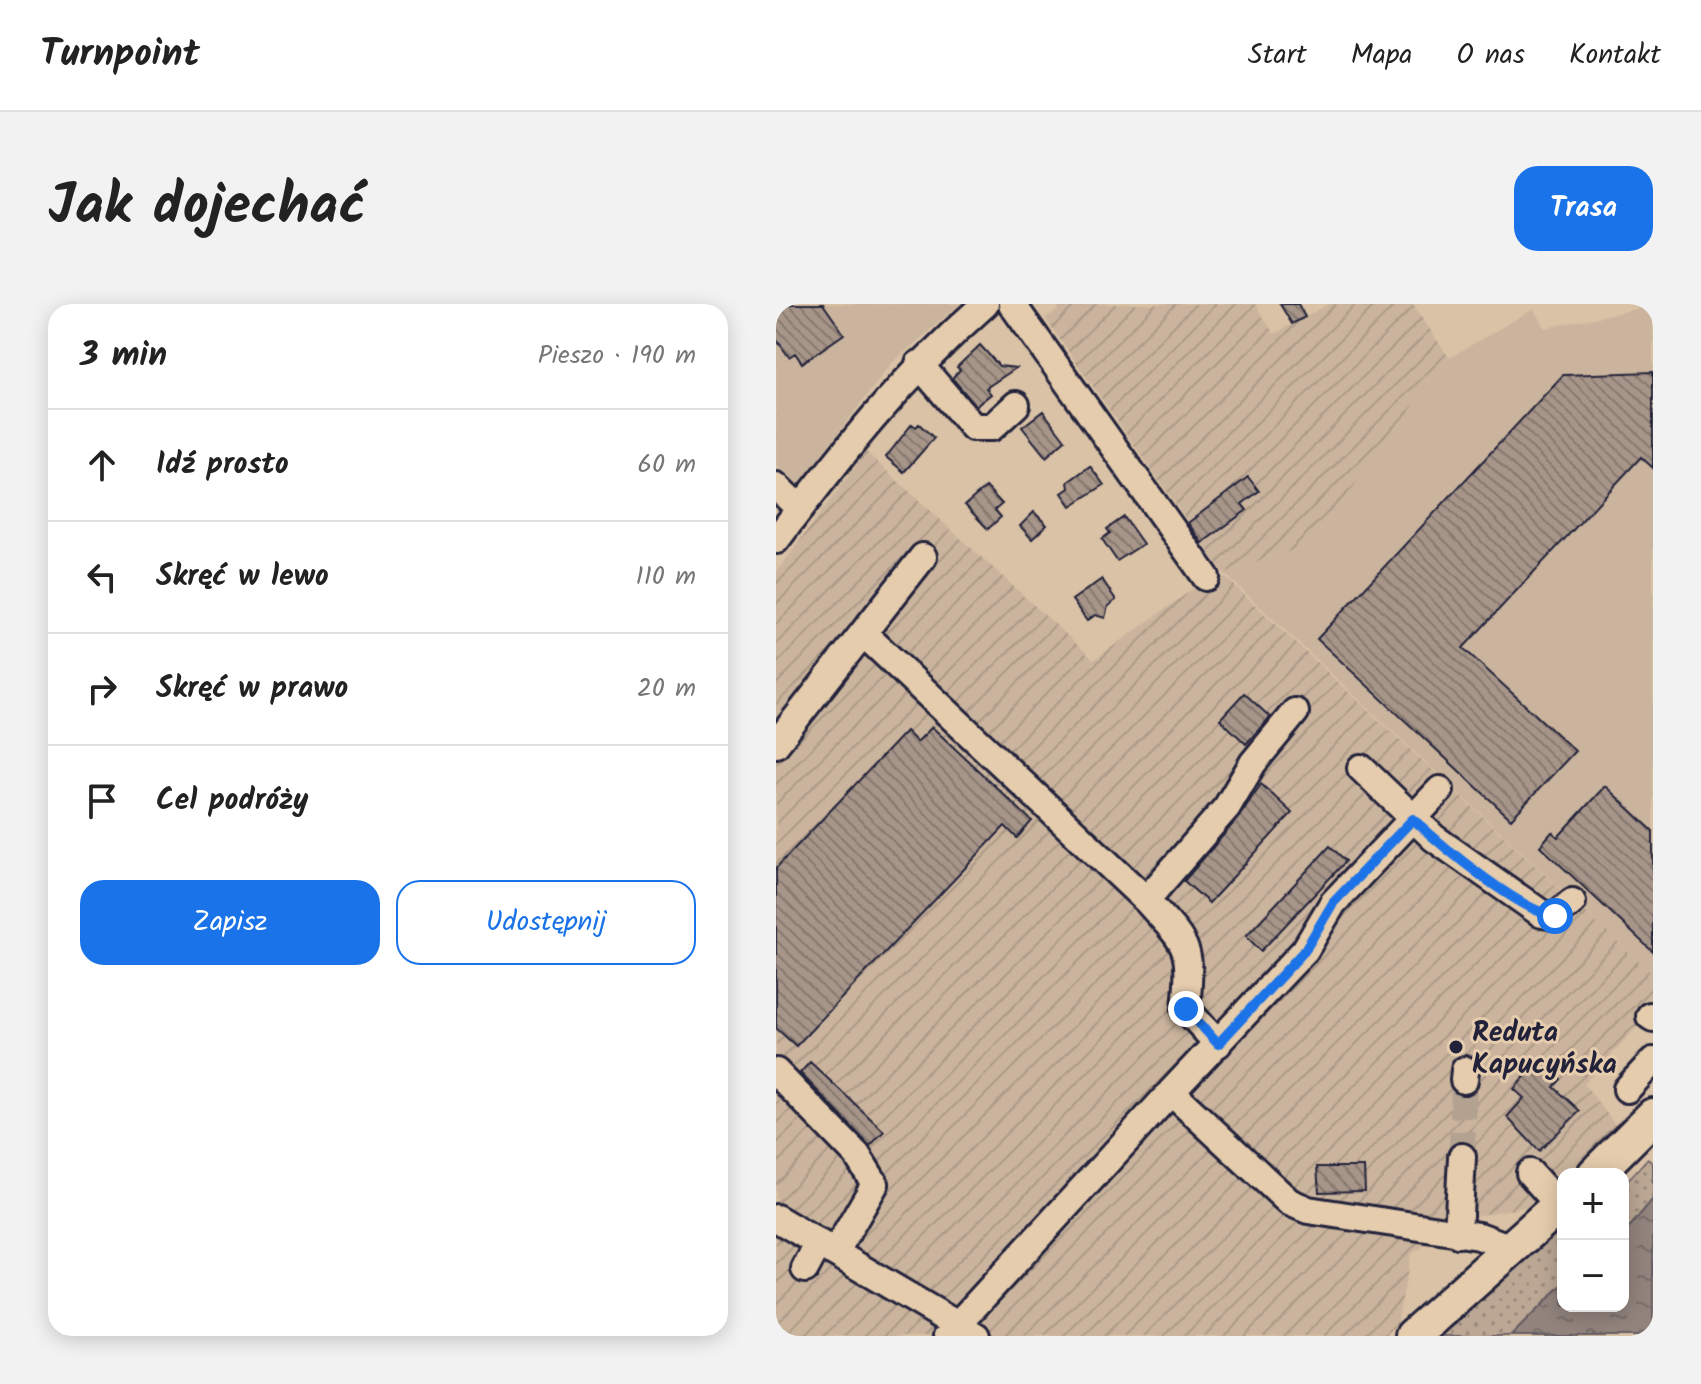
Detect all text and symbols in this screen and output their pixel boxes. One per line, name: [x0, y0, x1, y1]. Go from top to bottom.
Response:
text: Turnpoint: [40, 25, 200, 85]
text: Start: [1248, 33, 1307, 78]
text: Mapa: [1351, 33, 1413, 78]
text: O nas: [1457, 33, 1525, 78]
text: Kontakt: [1569, 33, 1661, 78]
text: Jak dojechać: [48, 163, 366, 253]
button: Trasa: [1514, 166, 1653, 251]
text: 3 min: [80, 329, 167, 383]
text: Pieszo · 190 m: [538, 335, 696, 377]
text: Idź prosto: [156, 441, 289, 489]
icon: ahead: [80, 443, 124, 487]
text: 60 m: [637, 444, 696, 486]
text: Skręć w lewo: [156, 553, 329, 601]
icon: left: [80, 555, 124, 599]
text: 110 m: [636, 556, 696, 598]
text: Skręć w prawo: [156, 665, 348, 713]
icon: right: [80, 667, 124, 711]
text: 20 m: [637, 668, 696, 710]
text: Cel podróży: [156, 777, 308, 825]
icon: arrive: [80, 779, 124, 823]
button: Zapisz: [80, 880, 380, 965]
button: Udostępnij: [396, 880, 696, 965]
route start: [1537, 898, 1573, 934]
route end: [1168, 991, 1204, 1027]
place label: Reduta Kapucyńska: [1472, 1011, 1617, 1088]
marker: Reduta Kapucyńska: [1447, 1038, 1465, 1056]
map controls: [1557, 1168, 1629, 1312]
button: +: [1557, 1168, 1629, 1240]
button: −: [1557, 1240, 1629, 1312]

